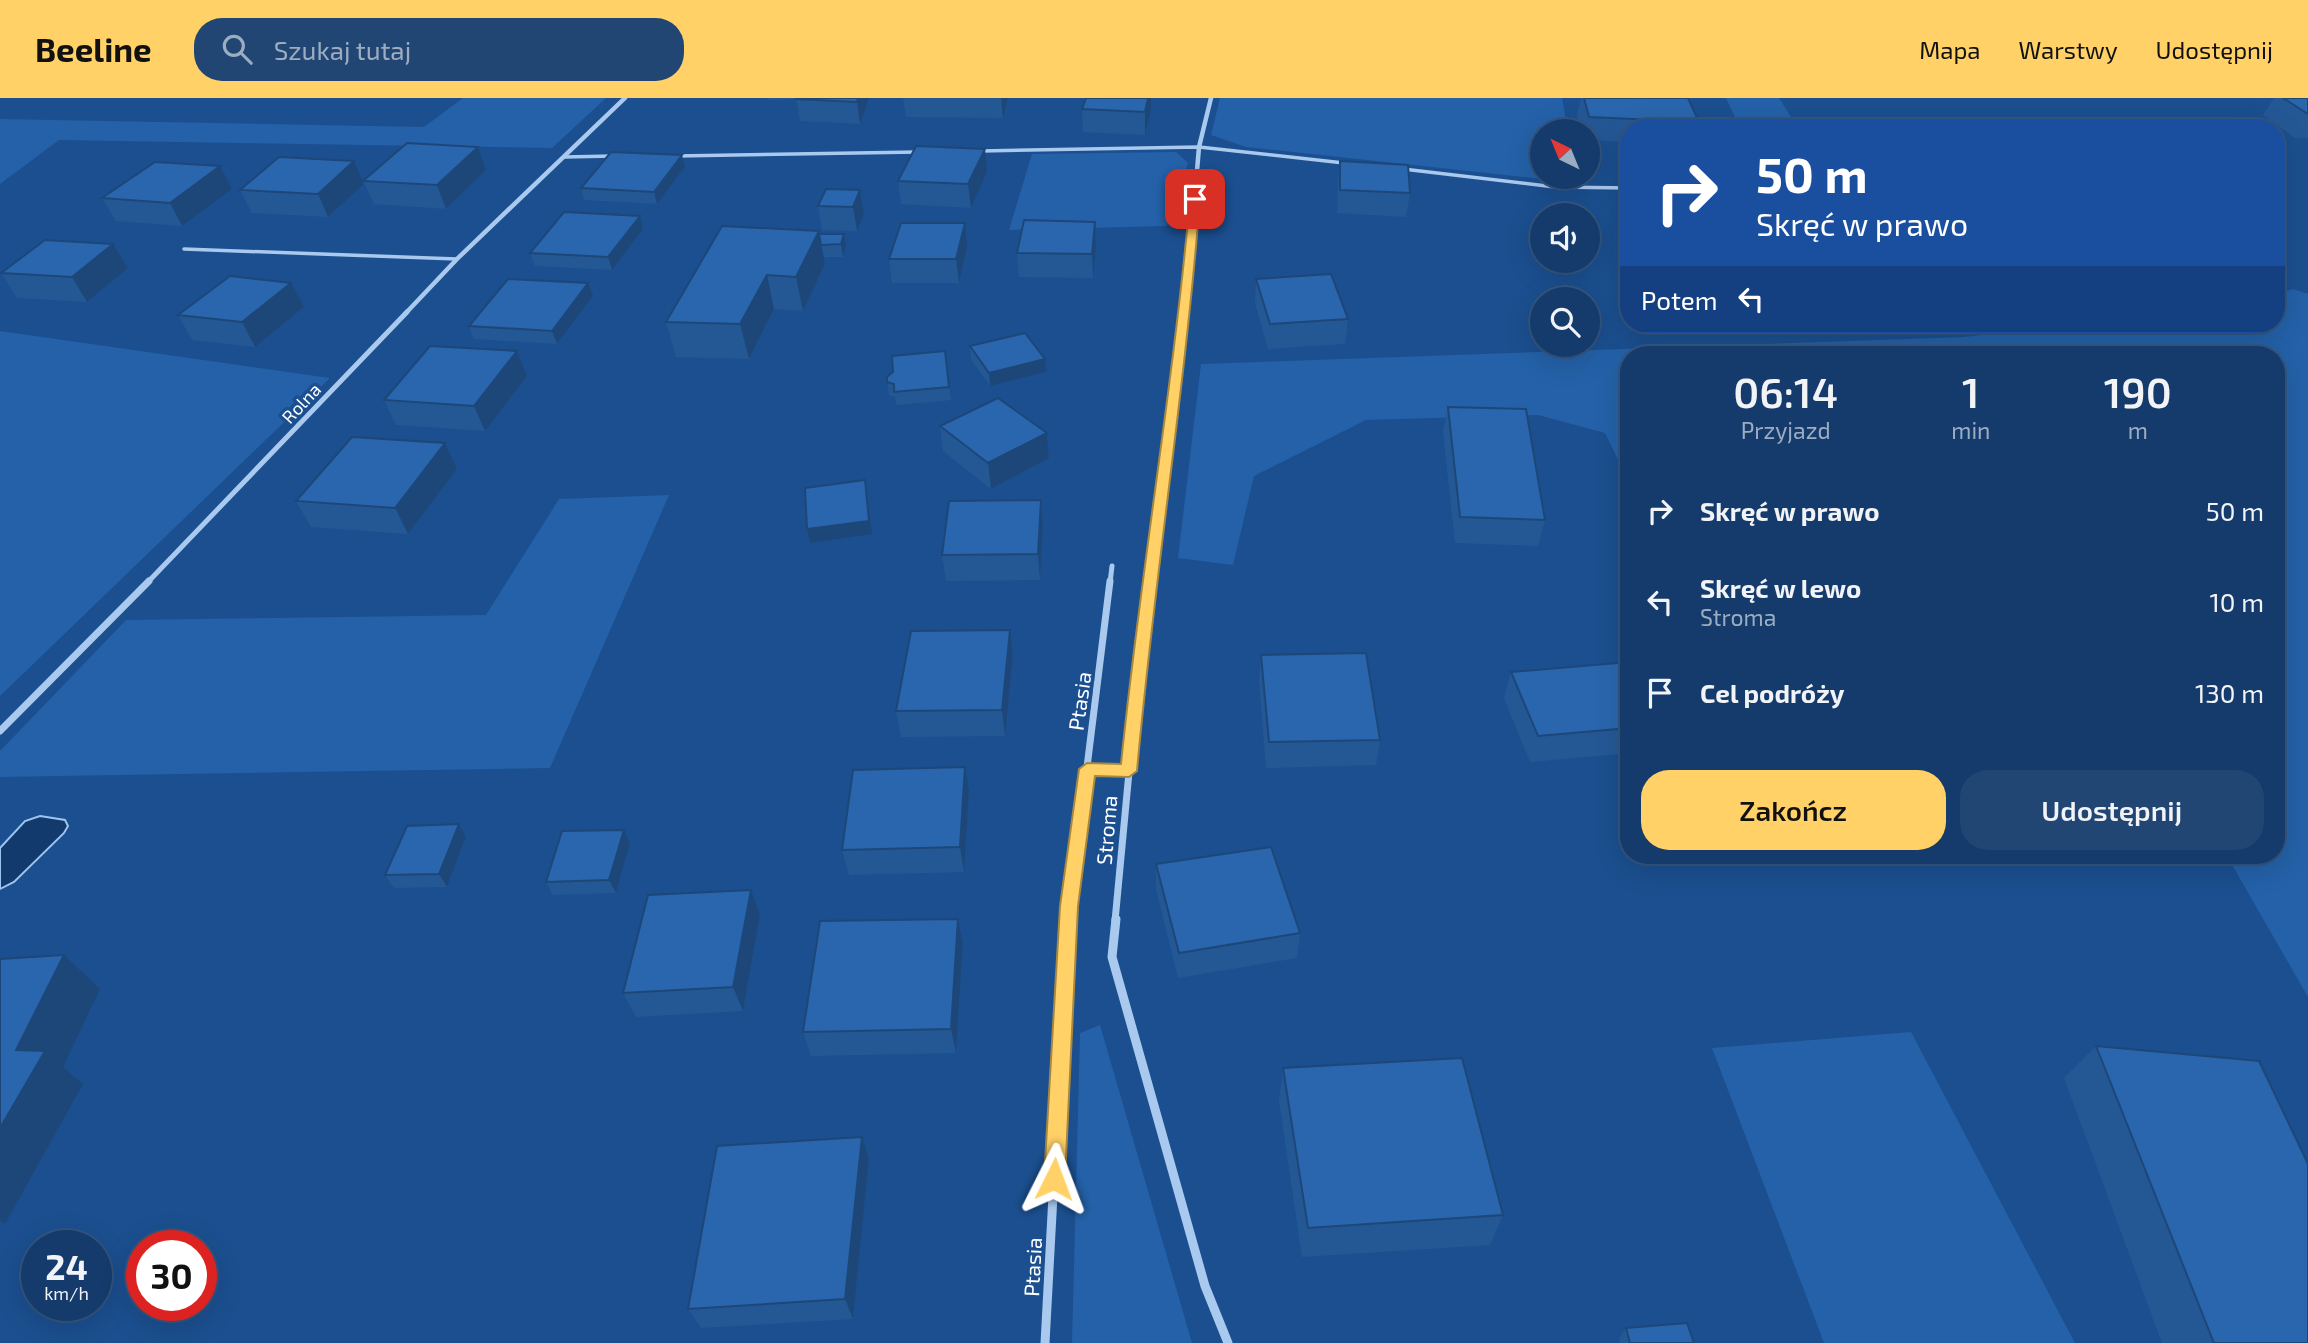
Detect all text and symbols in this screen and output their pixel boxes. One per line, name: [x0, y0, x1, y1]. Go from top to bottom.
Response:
search box: [194, 18, 684, 81]
text: Beeline: [35, 29, 152, 69]
icon: search: [218, 30, 256, 68]
text: Szukaj tutaj: [274, 34, 411, 65]
text: Mapa: [1919, 35, 1981, 64]
text: Warstwy: [2019, 35, 2118, 64]
text: Udostępnij: [2156, 35, 2273, 64]
north arrow: [1530, 119, 1600, 189]
map controls: [1530, 119, 1600, 357]
text: 50 m: [1756, 144, 1868, 203]
icon: right: [1641, 147, 1732, 238]
pin: [1165, 169, 1225, 229]
icon: arrive: [1176, 180, 1214, 218]
button: sound: [1530, 203, 1600, 273]
text: Skręć w prawo: [1756, 204, 1968, 242]
icon: left: [1732, 280, 1770, 318]
text: Potem: [1641, 284, 1718, 315]
button: search: [1530, 287, 1600, 357]
text: 06:14: [1733, 366, 1838, 416]
text: 1: [1962, 366, 1980, 416]
text: 190: [2104, 366, 2172, 416]
street label: Rolna: [277, 378, 325, 428]
text: Przyjazd: [1741, 416, 1831, 444]
text: min: [1951, 416, 1990, 444]
text: m: [2128, 416, 2148, 444]
icon: right: [1641, 492, 1679, 530]
text: Skręć w prawo: [1700, 495, 1880, 526]
text: 50 m: [2206, 495, 2264, 526]
text: Skręć w lewo: [1700, 572, 1861, 603]
icon: left: [1641, 583, 1679, 621]
text: 10 m: [2209, 586, 2264, 617]
text: Stroma: [1700, 603, 1776, 631]
street label: Ptasia: [1062, 670, 1096, 732]
icon: arrive: [1641, 674, 1679, 712]
text: Cel podróży: [1700, 677, 1845, 708]
text: 130 m: [2195, 677, 2264, 708]
button: Zakończ: [1641, 770, 1946, 850]
button: Udostępnij: [1960, 770, 2264, 850]
street label: Stroma: [1091, 794, 1121, 866]
position arrow: [1017, 1142, 1091, 1216]
speed limit sign: 30: [126, 1230, 217, 1321]
street label: Ptasia: [1018, 1237, 1046, 1297]
text: 24: [45, 1245, 88, 1287]
text: km/h: [44, 1282, 89, 1304]

